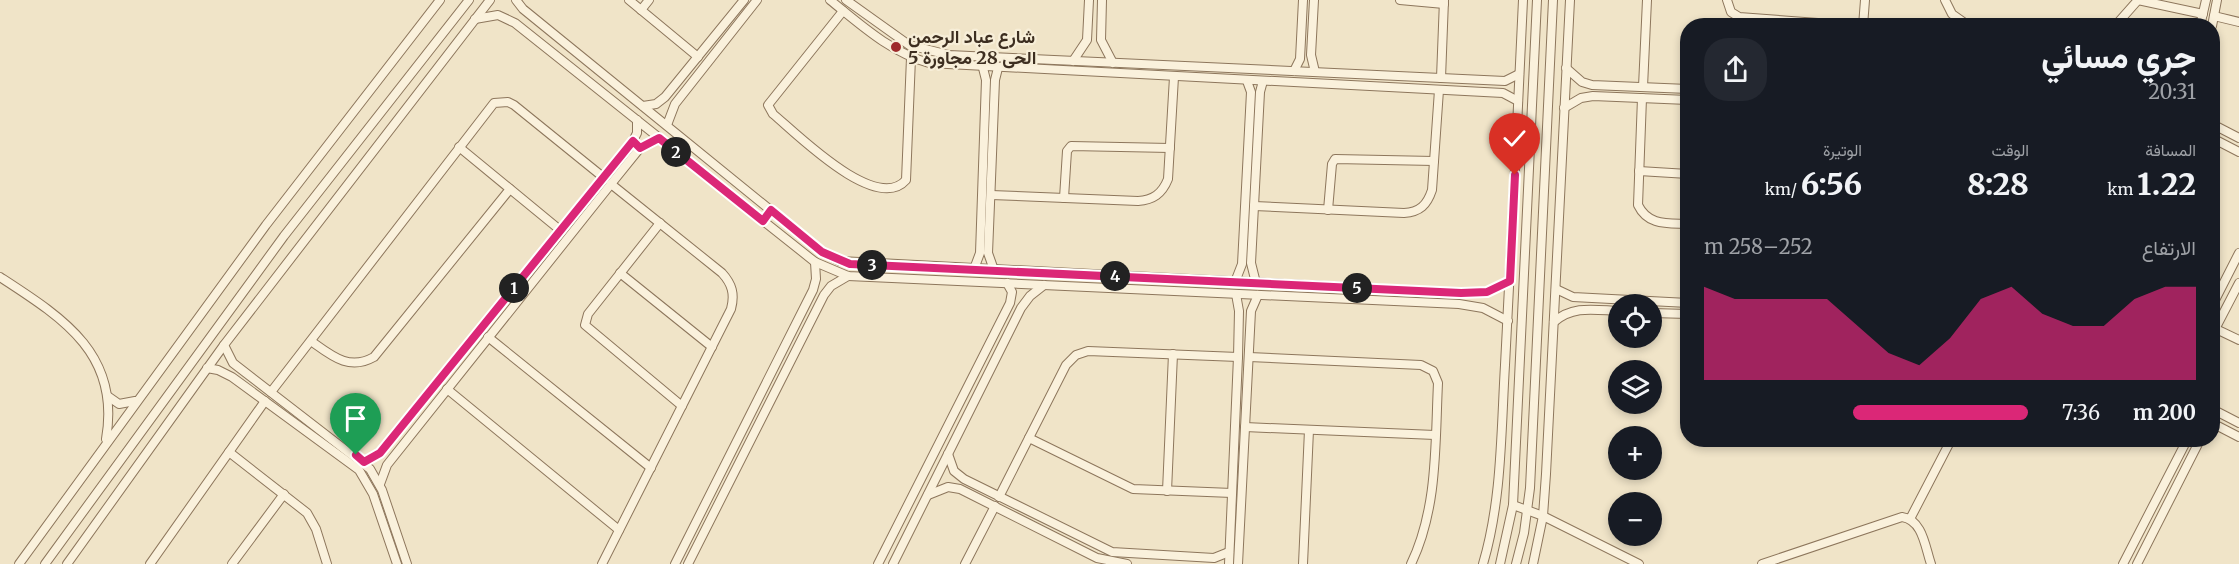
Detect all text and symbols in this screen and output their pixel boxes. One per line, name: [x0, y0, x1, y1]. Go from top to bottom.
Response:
place label: شارع عباد الرحمن الحى 28 مجاورة 5: [908, 25, 1036, 69]
text: جري مسائي: [2041, 36, 2196, 77]
button: share: [1704, 38, 1767, 101]
marker: شارع عباد الرحمن الحى 28 مجاورة 5: [889, 40, 903, 54]
text: 20:31: [2148, 79, 2196, 104]
pin: [1489, 113, 1540, 175]
icon: check: [1498, 122, 1531, 155]
pin: 2: [661, 137, 691, 167]
text: الوتيرة: [1823, 140, 1862, 160]
text: الوقت: [1991, 140, 2029, 160]
text: المسافة: [2145, 140, 2196, 160]
text: 2: [671, 142, 681, 162]
text: 6:56: [1801, 165, 1862, 203]
text: 8:28: [1967, 165, 2029, 203]
text: 1.22: [2137, 165, 2196, 203]
text: /km: [1765, 179, 1801, 199]
text: km: [2107, 179, 2137, 199]
text: 252–258 m: [1704, 234, 1813, 259]
text: الارتفاع: [2142, 235, 2196, 260]
pin: 3: [857, 250, 887, 280]
text: 3: [867, 255, 877, 275]
pin: 4: [1100, 261, 1130, 291]
text: 4: [1110, 266, 1120, 286]
pin: 1: [499, 273, 529, 303]
pin: 5: [1342, 273, 1372, 303]
text: 1: [510, 278, 518, 298]
text: 5: [1352, 278, 1362, 298]
map controls: [1608, 294, 1662, 546]
button: locate: [1608, 294, 1662, 348]
button: layers: [1608, 360, 1662, 414]
pin: [330, 393, 381, 455]
text: 7:36: [2062, 400, 2100, 425]
text: 200 m: [2133, 400, 2196, 425]
icon: arrive: [339, 402, 372, 435]
button: +: [1608, 426, 1662, 480]
button: −: [1608, 492, 1662, 546]

